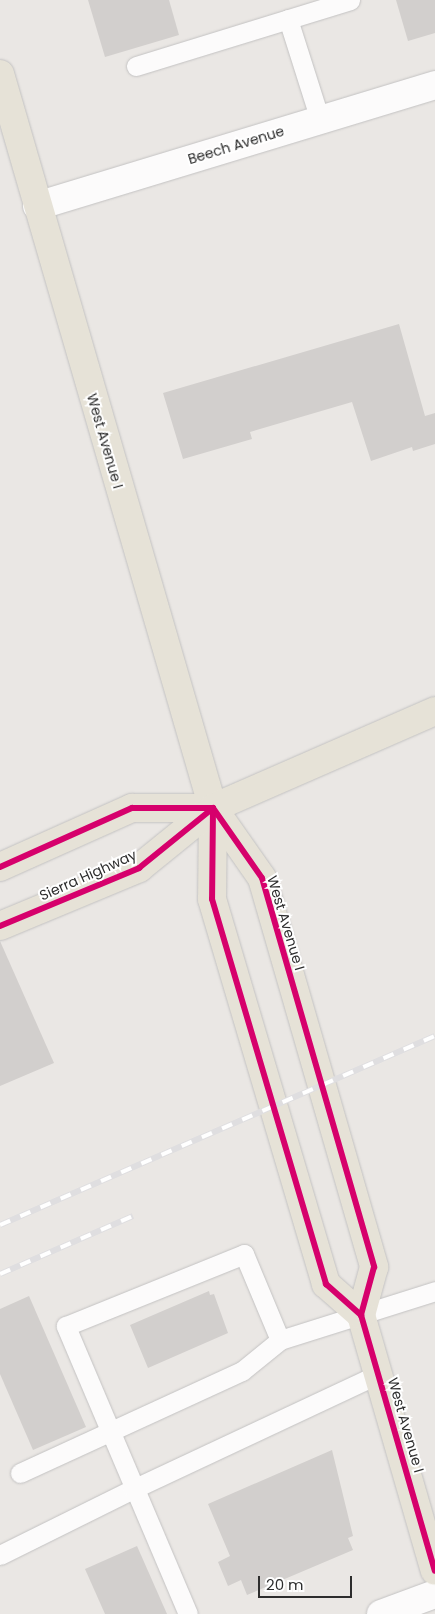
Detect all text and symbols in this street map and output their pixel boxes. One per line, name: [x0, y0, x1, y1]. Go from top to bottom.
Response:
street label: Beech Avenue: [186, 122, 286, 168]
street label: West Avenue I: [83, 391, 127, 491]
street label: Sierra Highway: [37, 846, 139, 904]
street label: West Avenue I: [264, 874, 308, 972]
street label: West Avenue I: [384, 1375, 428, 1475]
scale bar: [260, 1566, 354, 1598]
text: 20 m: [266, 1574, 304, 1595]

